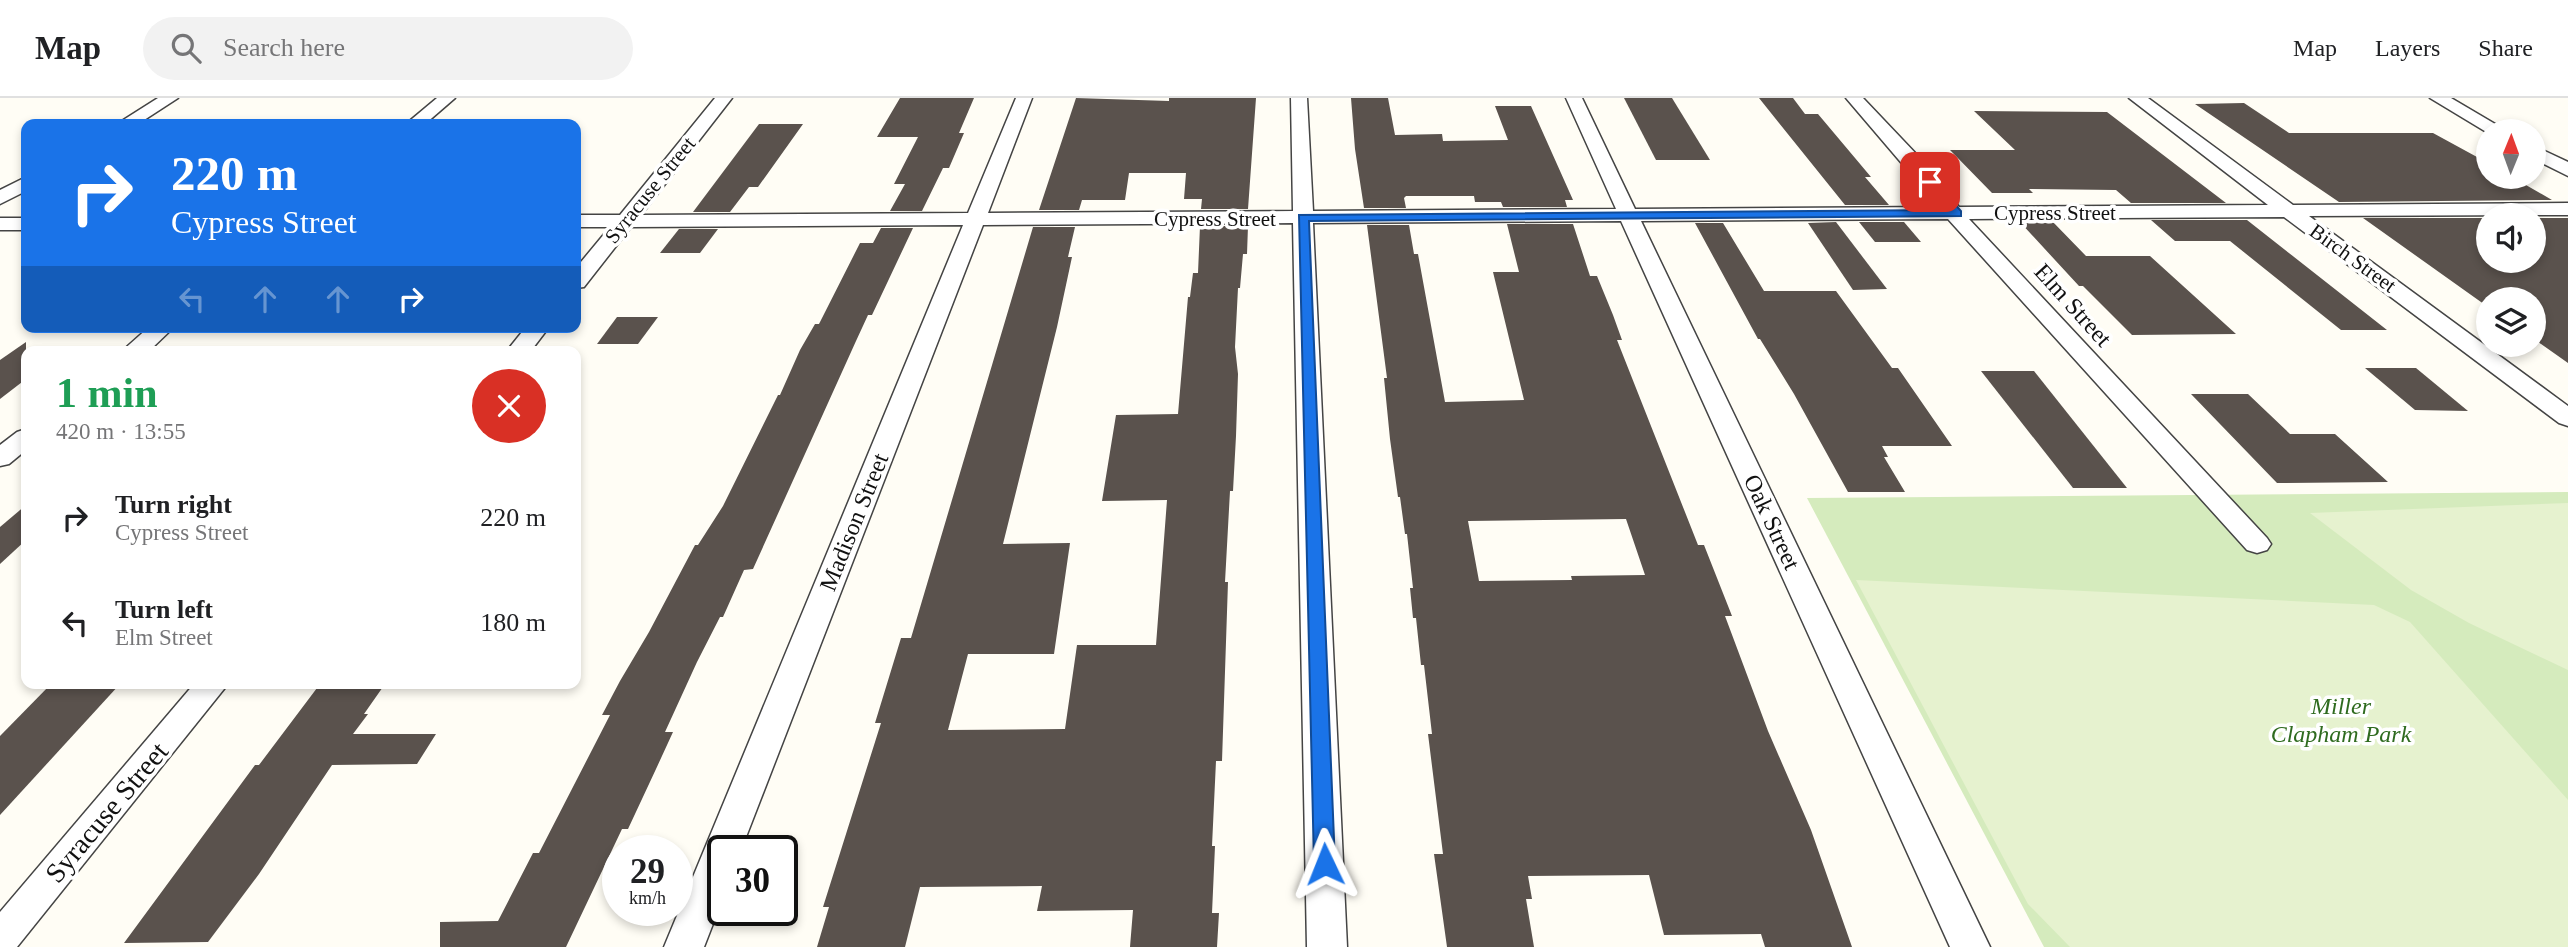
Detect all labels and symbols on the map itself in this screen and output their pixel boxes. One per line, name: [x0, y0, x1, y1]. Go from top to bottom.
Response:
north arrow: [2476, 119, 2546, 189]
street label: Syracuse Street: [600, 132, 700, 248]
pin: [1900, 152, 1960, 212]
street label: Cypress Street: [1994, 201, 2116, 225]
street label: Cypress Street: [1154, 207, 1276, 231]
street label: Birch Street: [2305, 219, 2401, 297]
street label: Elm Street: [2029, 258, 2117, 352]
street label: Madison Street: [815, 449, 894, 595]
street label: Oak Street: [1739, 470, 1805, 574]
park label: Miller Clapham Park: [2271, 693, 2412, 747]
street label: Syracuse Street: [39, 736, 174, 889]
position arrow: [1288, 827, 1362, 901]
speed limit sign: 30: [707, 835, 798, 926]

